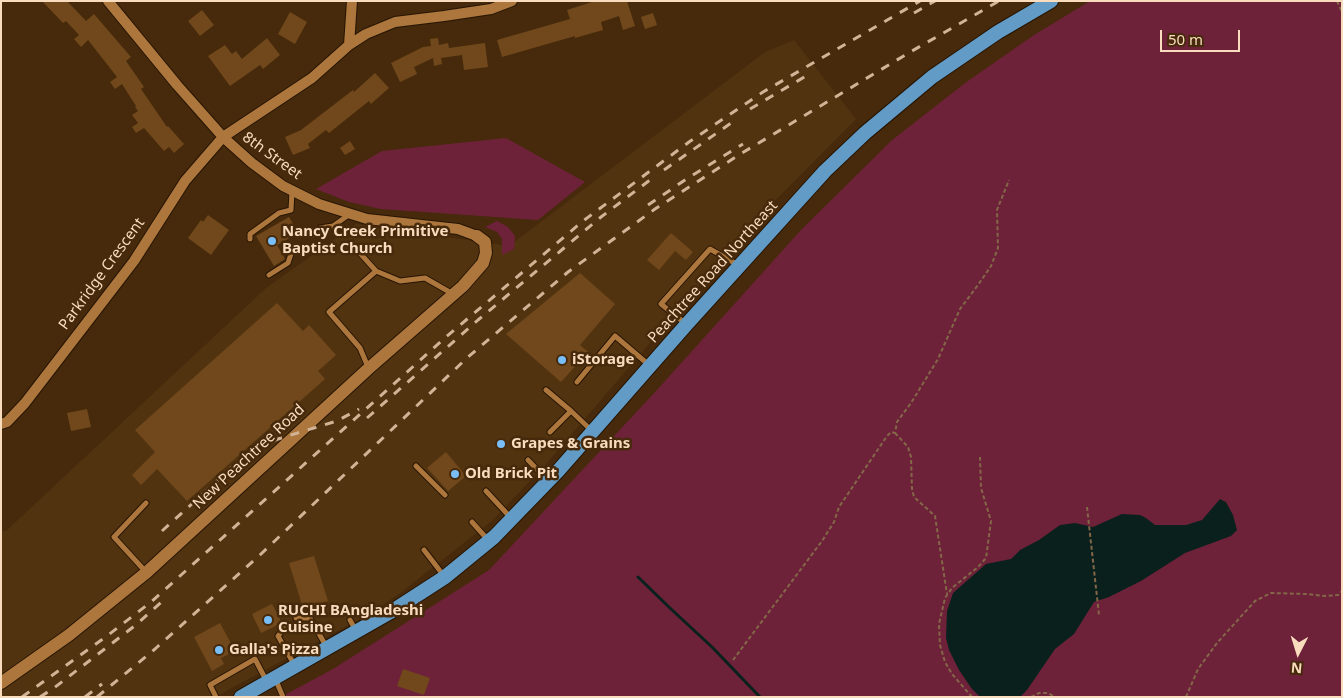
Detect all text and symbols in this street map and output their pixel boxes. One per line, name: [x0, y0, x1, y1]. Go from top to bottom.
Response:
scale bar: [1163, 20, 1243, 52]
text: 50 m: [1168, 29, 1203, 49]
street label: 8th Street: [239, 128, 305, 184]
street label: Peachtree Road Northeast: [644, 197, 782, 347]
street label: Parkridge Crescent: [55, 215, 149, 333]
place label: Nancy Creek Primitive Baptist Church: [282, 223, 448, 258]
marker: Nancy Creek Primitive Baptist Church: [266, 235, 278, 247]
place label: iStorage: [572, 351, 634, 369]
marker: iStorage: [556, 354, 568, 366]
street label: New Peachtree Road: [190, 401, 308, 513]
place label: Grapes & Grains: [511, 435, 630, 453]
marker: Grapes & Grains: [495, 438, 507, 450]
place label: Old Brick Pit: [465, 465, 557, 483]
marker: Old Brick Pit: [449, 468, 461, 480]
place label: RUCHI BAngladeshi Cuisine: [278, 602, 423, 637]
marker: RUCHI BAngladeshi Cuisine: [262, 614, 274, 626]
north arrow: [1273, 628, 1323, 678]
place label: Galla's Pizza: [229, 641, 319, 659]
marker: Galla's Pizza: [213, 644, 225, 656]
text: N: [1290, 658, 1303, 678]

